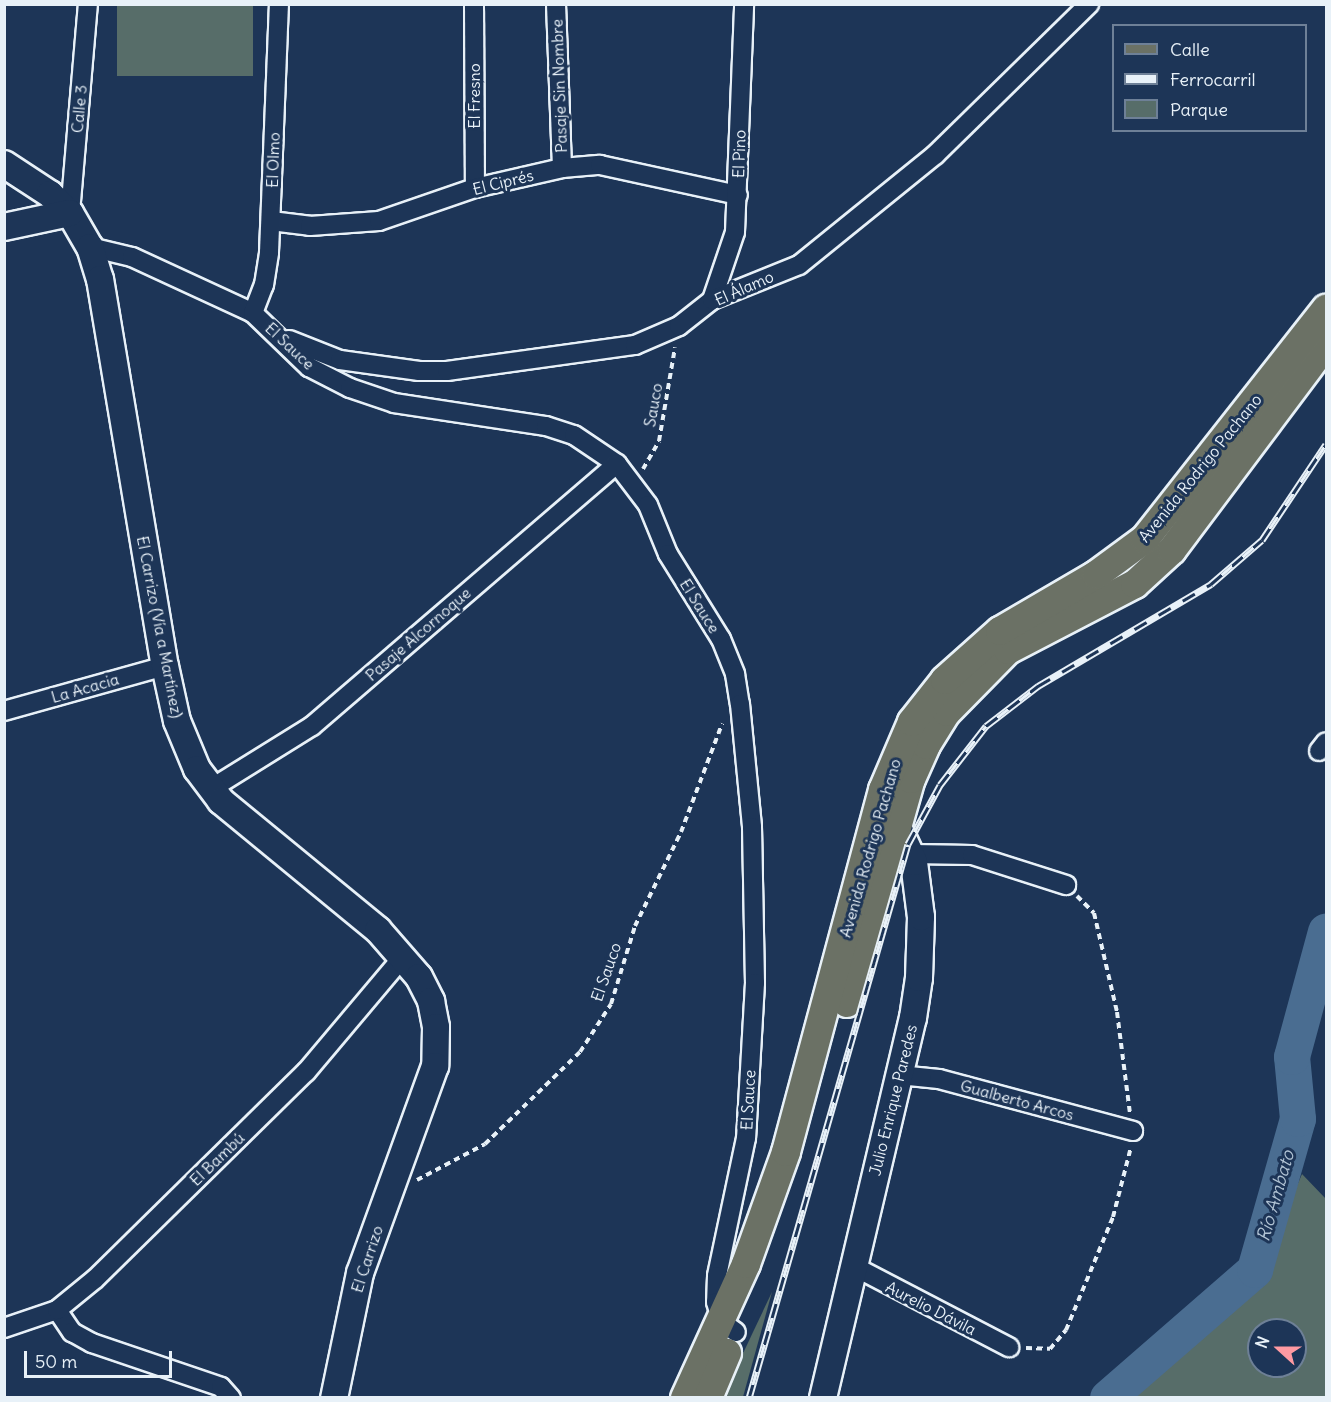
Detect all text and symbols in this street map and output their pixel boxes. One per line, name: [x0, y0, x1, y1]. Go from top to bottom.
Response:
street label: Pasaje Sin Nombre: [547, 19, 571, 153]
legend: [1112, 24, 1307, 132]
text: Calle: [1170, 38, 1210, 61]
street label: El Fresno: [464, 63, 484, 129]
text: Ferrocarril: [1170, 68, 1256, 91]
street label: Calle 3: [67, 84, 91, 134]
text: Parque: [1170, 98, 1228, 121]
street label: El Pino: [729, 130, 749, 178]
street label: El Olmo: [262, 132, 284, 188]
street label: El Ciprés: [471, 165, 535, 199]
street label: El Álamo: [711, 266, 777, 310]
street label: El Sauce: [261, 318, 319, 374]
street label: Sauco: [640, 382, 666, 428]
street label: Avenida Rodrigo Pachano: [1134, 390, 1266, 546]
street label: El Carrizo (Vía a Martínez): [133, 534, 187, 720]
street label: El Sauce: [676, 575, 724, 637]
street label: Pasaje Alcornoque: [361, 583, 475, 685]
street label: La Acacia: [49, 669, 121, 707]
street label: Avenida Rodrigo Pachano: [835, 756, 905, 940]
street label: El Sauco: [587, 940, 625, 1004]
street label: Julio Enrique Paredes: [865, 1023, 921, 1177]
street label: El Sauce: [737, 1069, 759, 1131]
street label: Gualberto Arcos: [958, 1076, 1076, 1124]
street label: El Bambú: [186, 1128, 248, 1190]
water label: Río Ambato: [1253, 1148, 1299, 1244]
street label: El Carrizo: [347, 1223, 387, 1295]
street label: Aurelio Dávila: [883, 1277, 979, 1339]
north arrow: [1247, 1318, 1307, 1378]
text: N: [1251, 1334, 1273, 1351]
scale bar: [27, 1339, 176, 1377]
text: 50 m: [35, 1350, 77, 1373]

